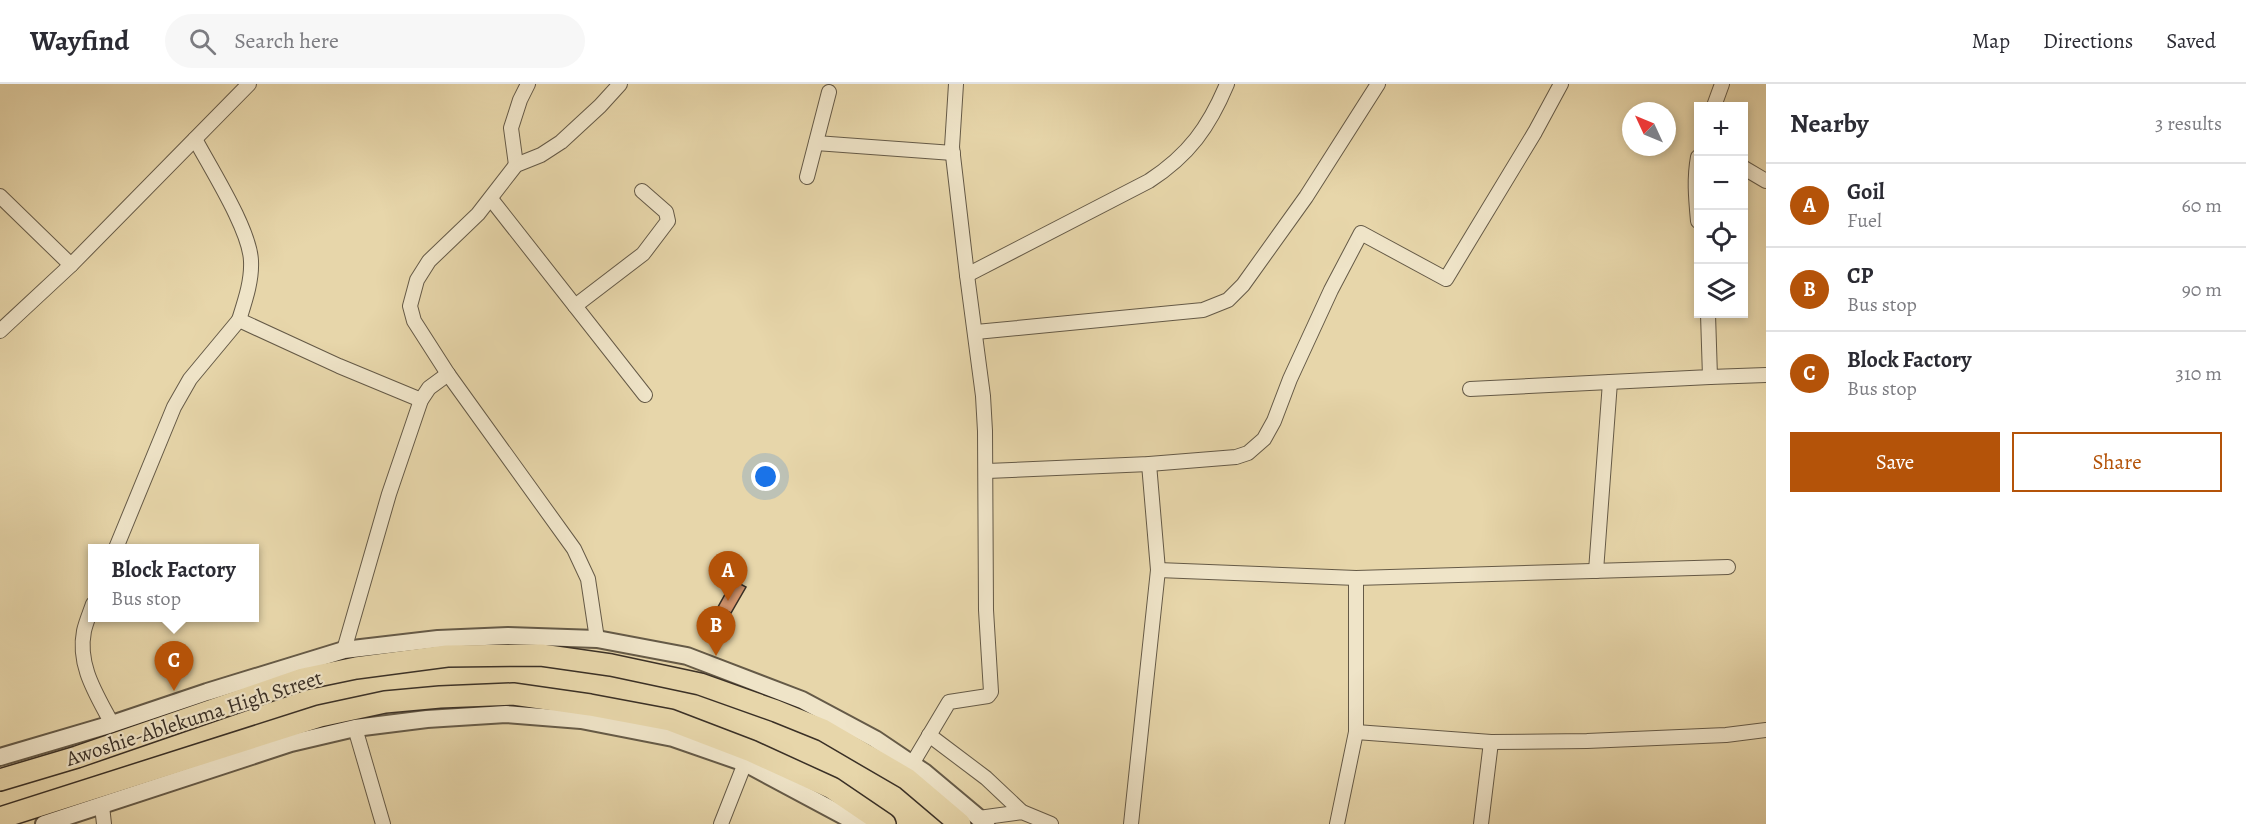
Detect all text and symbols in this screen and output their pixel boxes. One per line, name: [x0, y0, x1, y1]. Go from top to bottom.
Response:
search box: [165, 14, 585, 68]
text: Wayfind: [30, 22, 129, 60]
icon: search: [186, 25, 219, 58]
text: Search here: [234, 26, 339, 56]
text: Map: [1972, 27, 2010, 55]
text: Directions: [2043, 27, 2133, 55]
text: Saved: [2166, 27, 2216, 55]
north arrow: [1622, 102, 1676, 156]
map controls: [1694, 102, 1748, 318]
button: +: [1694, 102, 1748, 156]
text: Nearby: [1790, 106, 1869, 141]
text: 3 results: [2155, 110, 2222, 137]
button: −: [1694, 156, 1748, 210]
text: Goil: [1847, 177, 1885, 207]
text: A: [1803, 192, 1816, 219]
text: 60 m: [2182, 192, 2222, 219]
text: Fuel: [1847, 207, 1882, 234]
button: locate: [1694, 210, 1748, 264]
text: CP: [1847, 261, 1873, 291]
button: layers: [1694, 264, 1748, 318]
text: B: [1803, 276, 1816, 303]
text: 90 m: [2182, 276, 2222, 303]
text: Bus stop: [1847, 291, 1917, 318]
text: Block Factory: [1847, 345, 1972, 375]
text: C: [1803, 360, 1816, 387]
text: 310 m: [2176, 360, 2222, 387]
text: Bus stop: [1847, 375, 1917, 402]
button: Save: [1790, 432, 2000, 492]
button: Share: [2012, 432, 2222, 492]
your location: [751, 462, 780, 491]
popup: [88, 544, 259, 622]
pin: A: [708, 552, 748, 601]
text: Block Factory: [111, 555, 236, 585]
text: Bus stop: [111, 585, 181, 612]
pin: B: [696, 606, 736, 656]
pin: C: [154, 642, 194, 691]
street label: Awoshie-Ablekuma High Street: [61, 663, 326, 773]

